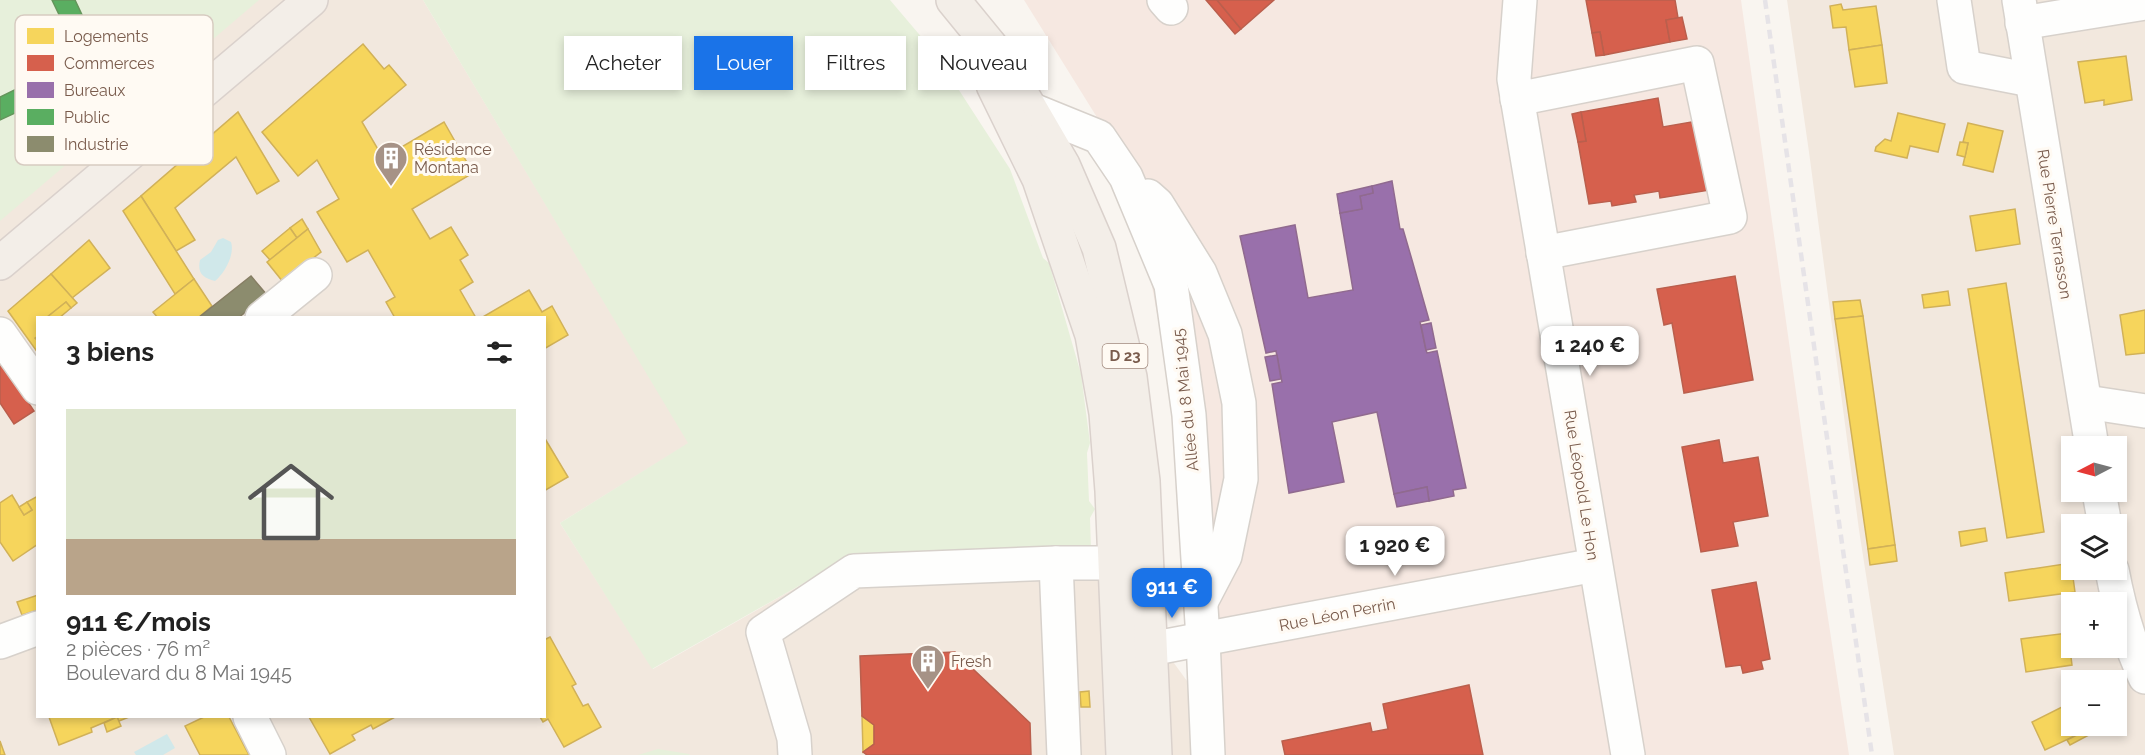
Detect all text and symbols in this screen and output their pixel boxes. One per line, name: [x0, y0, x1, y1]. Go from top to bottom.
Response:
legend: [15, 15, 213, 165]
text: Logements: [64, 27, 149, 46]
chip: Acheter: [564, 36, 682, 90]
chip: Louer: [694, 36, 793, 90]
chip: Filtres: [805, 36, 906, 90]
chip: Nouveau: [918, 36, 1048, 90]
text: Commerces: [64, 54, 155, 73]
text: Bureaux: [64, 81, 125, 100]
text: Public: [64, 108, 110, 127]
text: Industrie: [64, 135, 128, 154]
building icon: Résidence Montana: [373, 140, 409, 187]
place label: Résidence Montana: [414, 140, 492, 177]
street label: Rue Pierre Terrasson: [2033, 148, 2076, 300]
pin: 1 240 €: [1535, 326, 1645, 377]
street label: Allée du 8 Mai 1945: [1169, 327, 1202, 472]
text: 1 240 €: [1555, 333, 1625, 357]
icon: filters: [483, 336, 516, 369]
text: 3 biens: [66, 337, 154, 367]
road number: D 23: [1102, 344, 1148, 368]
street label: Rue Léopold Le Hon: [1560, 408, 1603, 562]
north arrow: [2061, 436, 2127, 502]
map controls: [2061, 436, 2127, 736]
icon: home: [237, 448, 345, 556]
button: layers: [2061, 514, 2127, 580]
pin: 1 920 €: [1340, 526, 1450, 577]
text: 1 920 €: [1360, 533, 1430, 557]
pin: 911 €: [1130, 568, 1214, 619]
text: 911 €: [1146, 575, 1198, 599]
button: +: [2061, 592, 2127, 658]
street label: Rue Léon Perrin: [1277, 594, 1397, 635]
text: 911 €/mois: [66, 607, 211, 637]
text: 2 pièces · 76 m²: [66, 637, 210, 661]
building icon: Fresh: [910, 643, 946, 690]
place label: Fresh: [951, 652, 992, 671]
text: Boulevard du 8 Mai 1945: [66, 661, 292, 685]
button: −: [2061, 670, 2127, 736]

